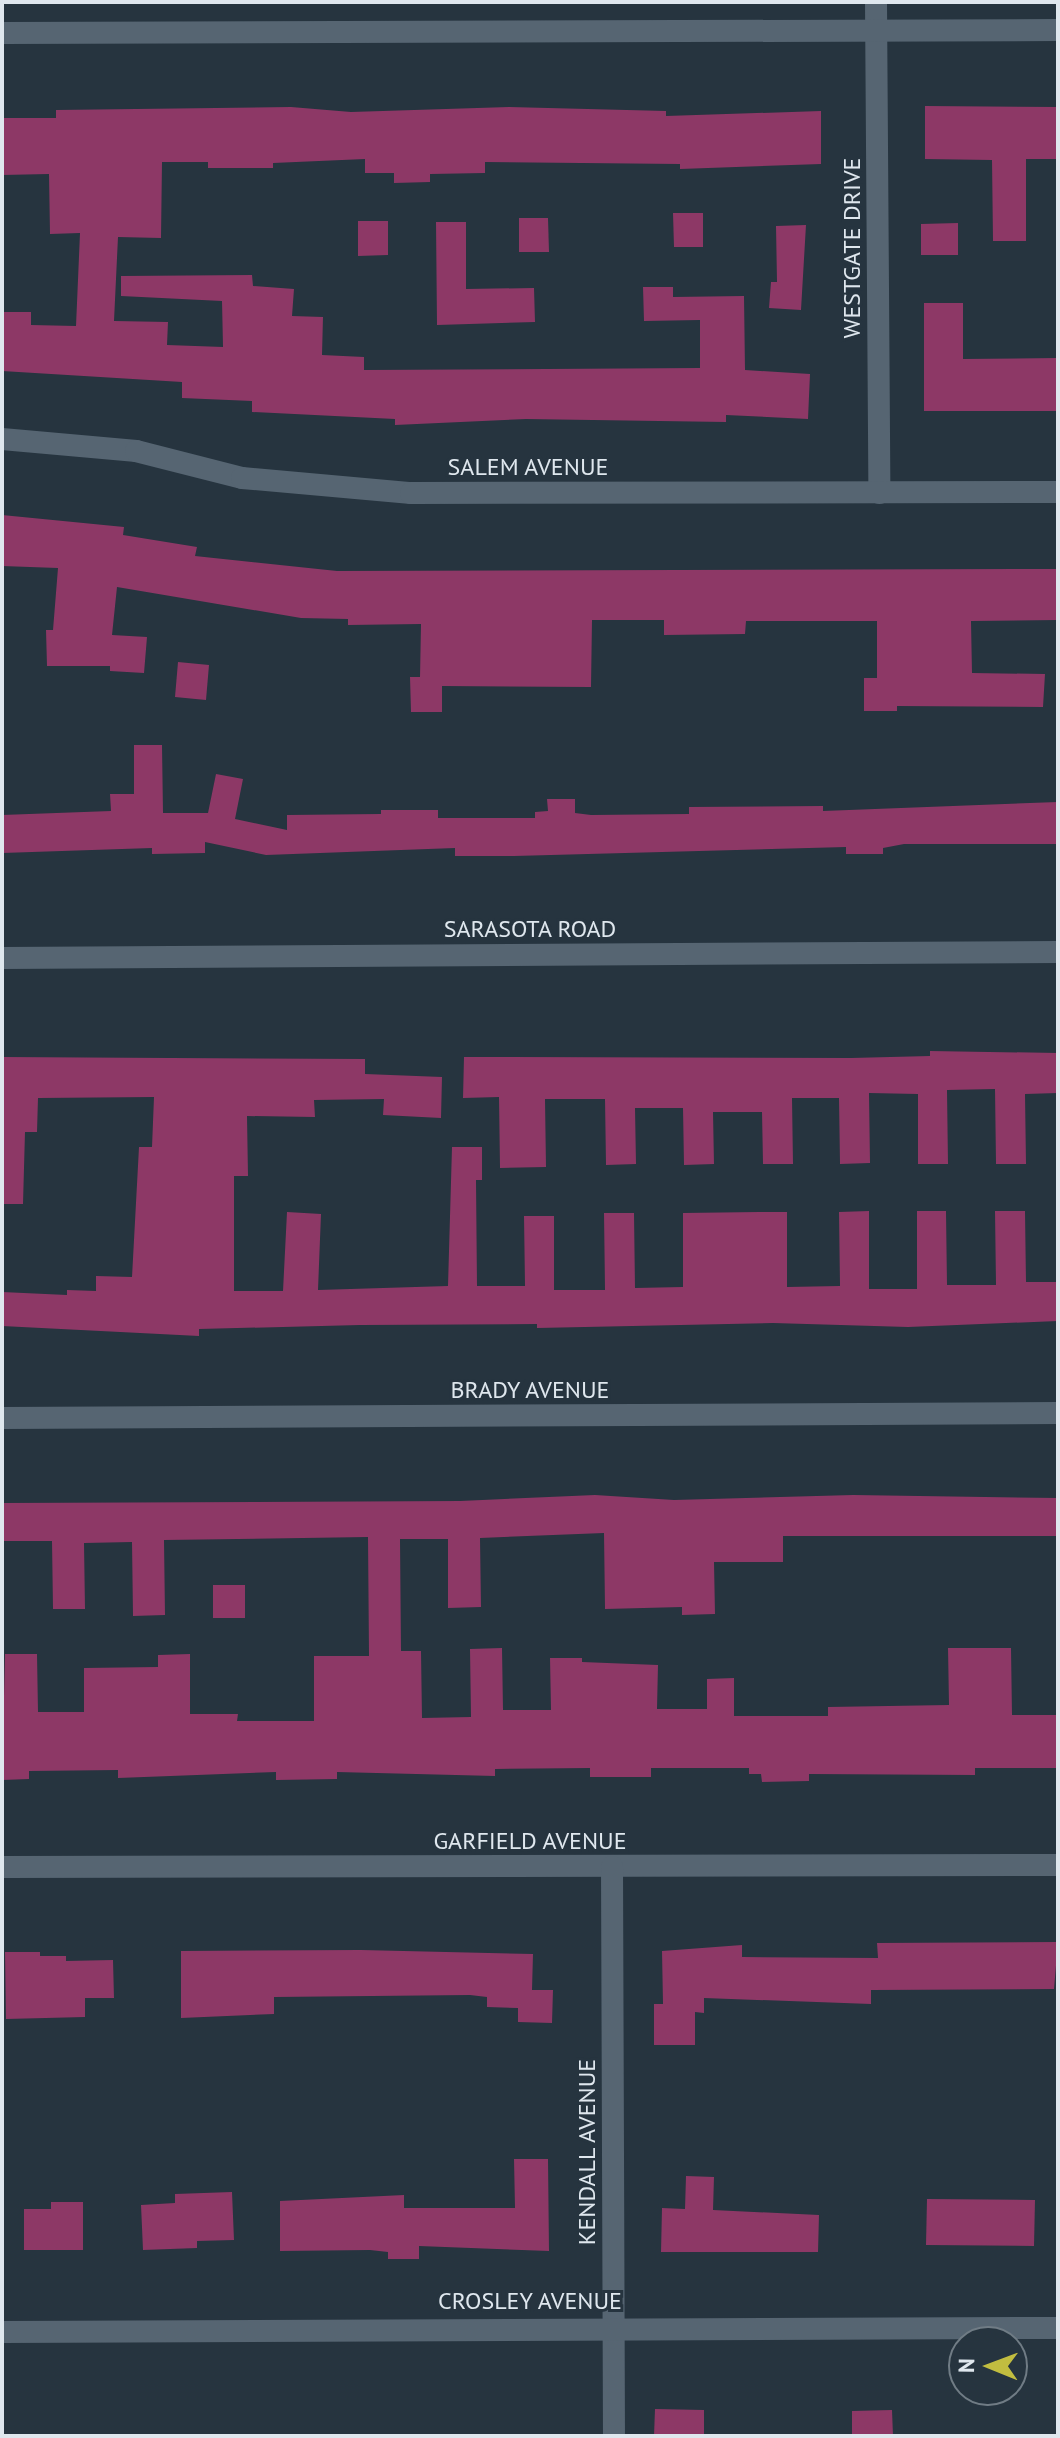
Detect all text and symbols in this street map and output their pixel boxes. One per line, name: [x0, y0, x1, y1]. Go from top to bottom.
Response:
street label: WESTGATE DRIVE: [838, 158, 866, 338]
street label: SALEM AVENUE: [447, 453, 609, 481]
street label: SARASOTA ROAD: [443, 915, 617, 943]
street label: BRADY AVENUE: [450, 1376, 610, 1404]
street label: GARFIELD AVENUE: [433, 1827, 627, 1855]
street label: KENDALL AVENUE: [573, 2058, 601, 2246]
street label: CROSLEY AVENUE: [437, 2287, 623, 2315]
north arrow: [948, 2326, 1028, 2406]
text: N: [952, 2358, 980, 2373]

